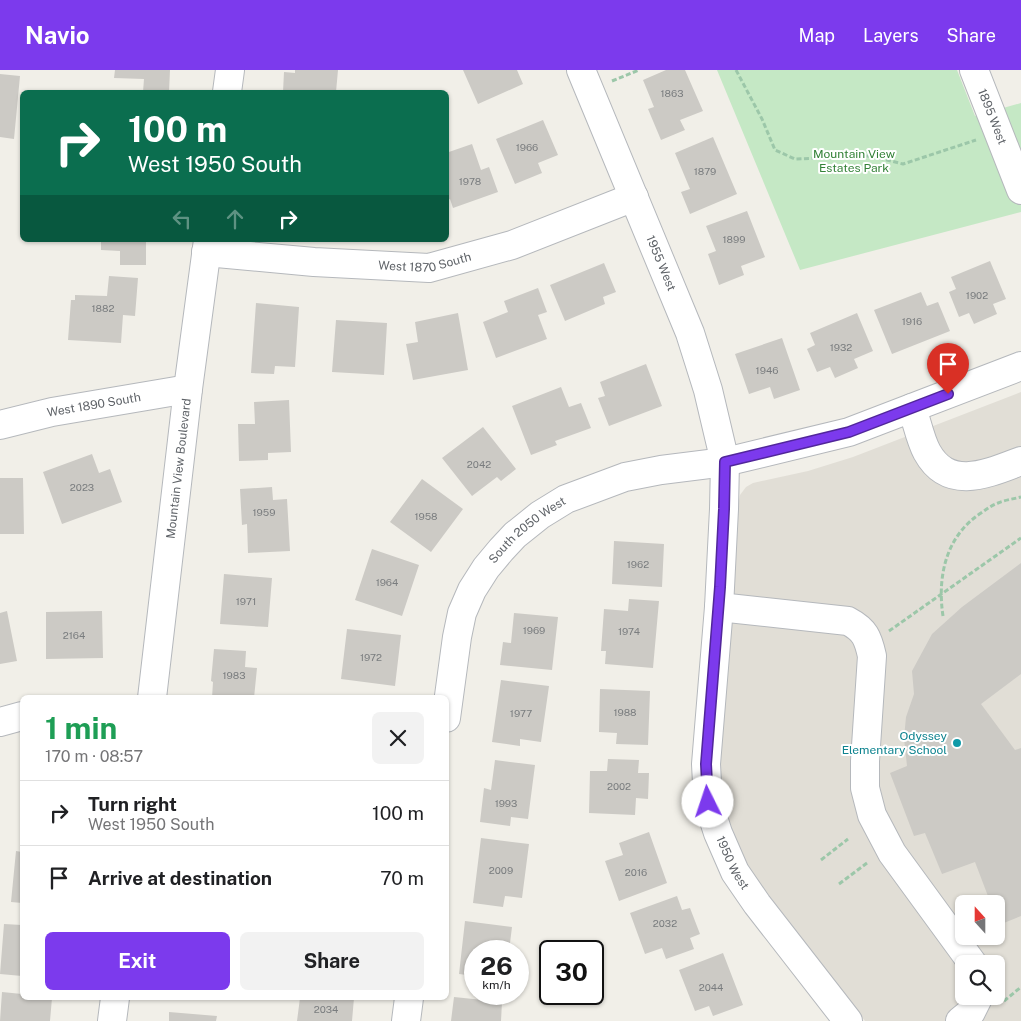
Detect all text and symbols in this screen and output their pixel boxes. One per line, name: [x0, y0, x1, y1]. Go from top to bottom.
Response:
text: Navio: [25, 21, 90, 49]
text: Map: [799, 25, 835, 46]
text: Layers: [863, 25, 919, 46]
text: Share: [947, 25, 996, 46]
house number: 1863: [661, 87, 683, 99]
street label: 1895 West: [975, 87, 1010, 147]
text: 100 m: [128, 109, 227, 150]
icon: right: [45, 110, 110, 175]
house number: 1966: [516, 141, 538, 153]
park label: Mountain View Estates Park: [813, 147, 896, 175]
text: West 1950 South: [128, 151, 302, 177]
house number: 1879: [694, 165, 716, 177]
house number: 1978: [459, 175, 481, 187]
icon: left: [168, 205, 196, 233]
icon: ahead: [221, 205, 249, 233]
icon: right: [274, 205, 302, 233]
street label: 1955 West: [643, 233, 679, 293]
house number: 1899: [723, 233, 745, 245]
street label: West 1870 South: [378, 250, 473, 275]
house number: 1902: [966, 289, 988, 301]
house number: 1882: [92, 302, 114, 314]
house number: 1916: [902, 315, 922, 327]
house number: 1932: [830, 341, 852, 353]
pin: [927, 343, 969, 394]
icon: arrive: [934, 350, 962, 378]
house number: 1946: [756, 364, 778, 376]
street label: West 1890 South: [46, 390, 142, 420]
street label: Mountain View Boulevard: [164, 398, 194, 540]
house number: 2042: [467, 458, 491, 470]
house number: 2023: [70, 481, 94, 493]
street label: South 2050 West: [486, 494, 569, 566]
house number: 1959: [253, 506, 275, 518]
house number: 1958: [414, 510, 438, 522]
house number: 1962: [627, 558, 649, 570]
house number: 1964: [376, 576, 398, 588]
house number: 1971: [236, 595, 256, 607]
house number: 1969: [523, 624, 545, 636]
house number: 1974: [618, 625, 640, 637]
house number: 2164: [63, 629, 85, 641]
house number: 1972: [360, 651, 382, 663]
house number: 1983: [223, 669, 245, 681]
house number: 1988: [613, 706, 637, 718]
house number: 1977: [510, 707, 532, 719]
text: 1 min: [45, 710, 117, 746]
button: close: [372, 712, 424, 764]
place label: Odyssey Elementary School: [842, 729, 948, 757]
marker: Odyssey Elementary School: [951, 737, 963, 749]
text: 170 m · 08:57: [45, 747, 143, 766]
position arrow: [681, 775, 733, 827]
house number: 2002: [607, 780, 631, 792]
text: Turn right: [88, 793, 177, 815]
house number: 1993: [495, 797, 517, 809]
icon: right: [45, 799, 73, 827]
text: 100 m: [372, 802, 424, 824]
text: West 1950 South: [88, 815, 214, 834]
street label: 1950 West: [713, 834, 752, 893]
icon: arrive: [45, 864, 73, 892]
house number: 2009: [489, 864, 513, 876]
house number: 2016: [625, 866, 647, 878]
text: Arrive at destination: [88, 867, 272, 889]
text: 70 m: [380, 867, 424, 889]
north arrow: [955, 895, 1005, 945]
map controls: [955, 895, 1005, 1005]
house number: 2032: [653, 917, 677, 929]
button: Exit: [45, 932, 230, 990]
button: Share: [240, 932, 424, 990]
speed limit sign: 30: [539, 940, 604, 1005]
text: 26: [480, 951, 513, 981]
button: search: [955, 955, 1005, 1005]
text: km/h: [482, 978, 511, 992]
house number: 2044: [699, 981, 723, 993]
house number: 2034: [314, 1003, 338, 1015]

